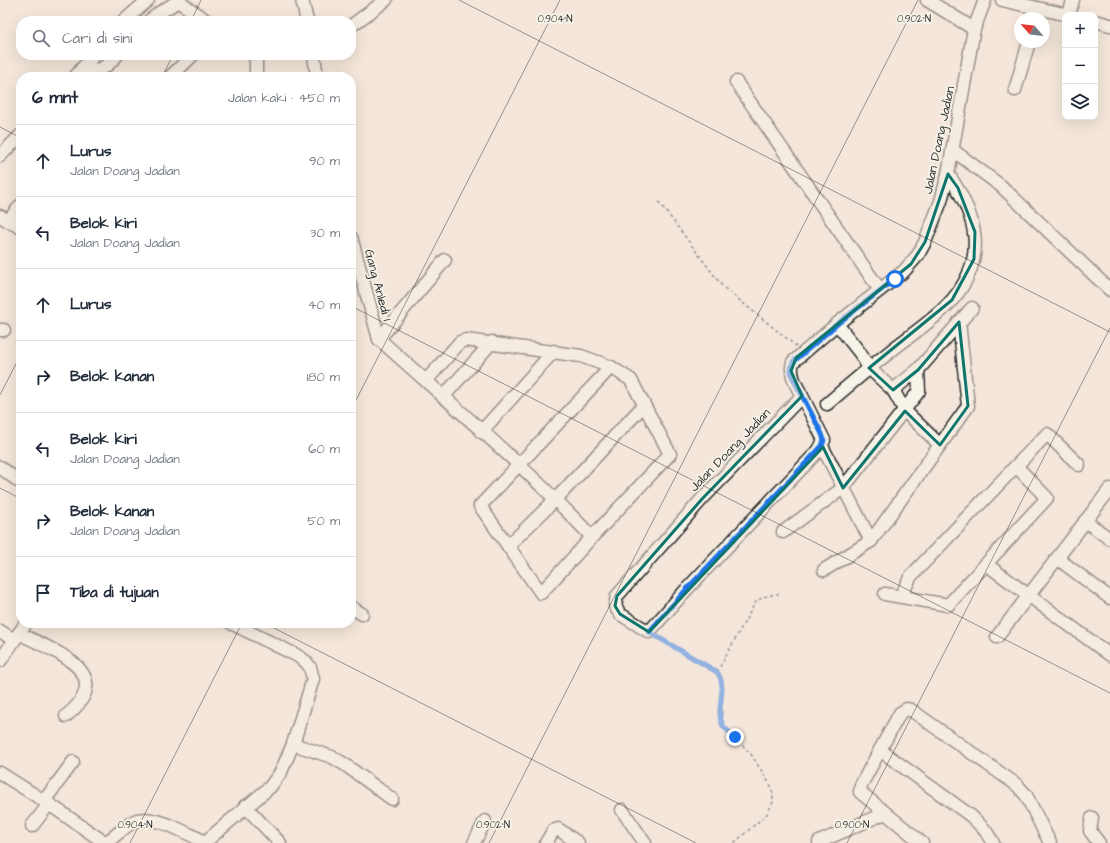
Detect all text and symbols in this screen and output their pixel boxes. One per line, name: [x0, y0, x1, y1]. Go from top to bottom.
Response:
text: 0.904°N: [538, 12, 573, 26]
text: 0.902°N: [897, 12, 931, 26]
north arrow: [1014, 12, 1050, 48]
map controls: [1062, 12, 1098, 120]
button: +: [1062, 12, 1098, 48]
search box: [16, 16, 356, 60]
icon: search: [30, 27, 52, 49]
text: Cari di sini: [62, 28, 132, 49]
button: −: [1062, 48, 1098, 84]
street label: Jalan Doang Jadian: [919, 84, 960, 196]
button: layers: [1062, 84, 1098, 120]
text: 6 mnt: [32, 86, 78, 110]
text: Jalan kaki · 450 m: [228, 89, 340, 107]
text: Lurus: [70, 141, 111, 162]
icon: ahead: [32, 150, 54, 172]
text: 90 m: [309, 152, 340, 170]
text: Jalan Doang Jadian: [70, 162, 180, 180]
text: Belok kiri: [70, 213, 137, 234]
icon: left: [32, 222, 54, 244]
text: 30 m: [310, 224, 340, 242]
text: Jalan Doang Jadian: [70, 234, 180, 252]
street label: Gang Anledi 1: [359, 247, 396, 323]
route start: [886, 270, 904, 288]
icon: ahead: [32, 294, 54, 316]
text: Lurus: [70, 294, 111, 315]
text: 40 m: [308, 296, 340, 314]
icon: right: [32, 366, 54, 388]
text: Belok kanan: [70, 366, 154, 387]
text: 180 m: [306, 368, 340, 386]
street label: Jalan Doang Jadian: [685, 404, 776, 496]
text: Belok kiri: [70, 429, 137, 450]
icon: left: [32, 438, 54, 460]
text: 60 m: [308, 440, 340, 458]
text: Jalan Doang Jadian: [70, 450, 180, 468]
text: Belok kanan: [70, 501, 154, 522]
icon: right: [32, 510, 54, 532]
text: 50 m: [307, 512, 340, 530]
text: Jalan Doang Jadian: [70, 522, 180, 540]
icon: arrive: [32, 582, 54, 604]
text: Tiba di tujuan: [70, 582, 159, 603]
route end: [726, 728, 744, 746]
text: 0.904°N: [118, 818, 153, 832]
text: 0.902°N: [476, 818, 510, 832]
text: 0.900°N: [835, 818, 869, 832]

